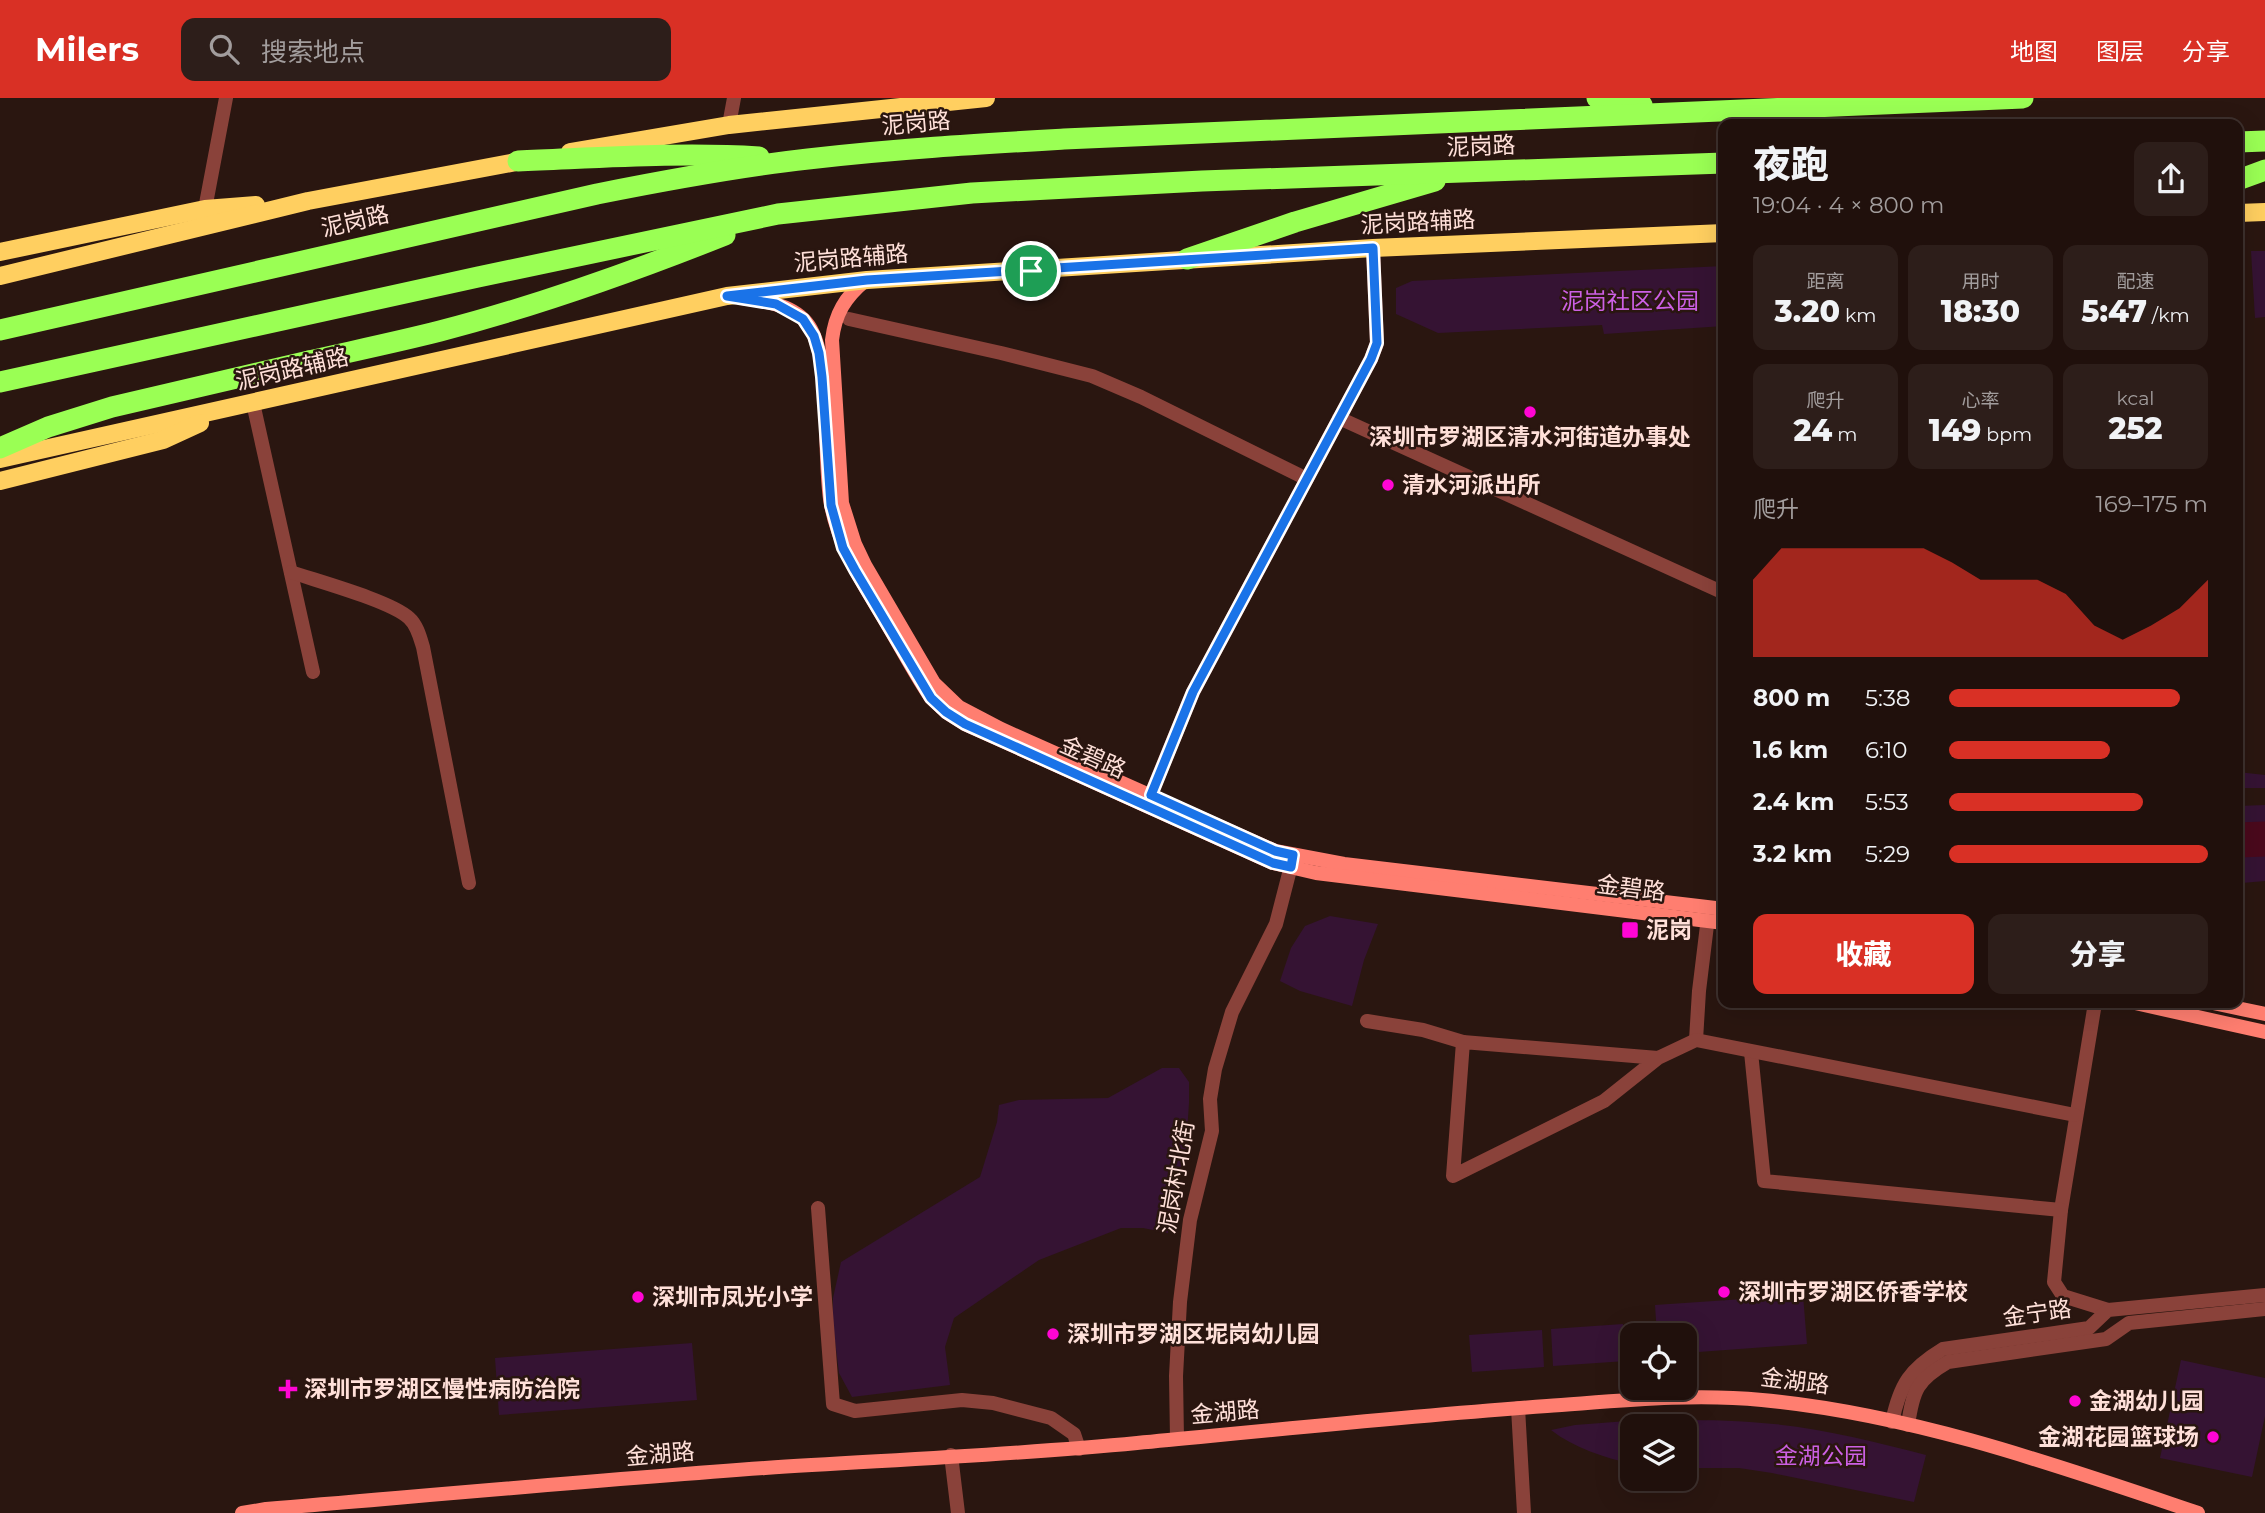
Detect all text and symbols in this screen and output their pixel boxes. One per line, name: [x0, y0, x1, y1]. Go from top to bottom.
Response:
search box: [181, 18, 671, 81]
text: Milers: [35, 29, 139, 69]
icon: search: [205, 30, 243, 68]
text: 搜索地点: [261, 36, 365, 68]
text: 地图: [2010, 37, 2058, 66]
text: 图层: [2096, 37, 2144, 66]
text: 分享: [2182, 37, 2230, 66]
street label: 泥岗路: [880, 106, 952, 140]
street label: 泥岗路: [1446, 131, 1516, 161]
text: 夜跑: [1753, 141, 1829, 188]
button: share: [2134, 142, 2208, 216]
text: 19:04 · 4 × 800 m: [1753, 191, 1945, 219]
street label: 泥岗路: [318, 200, 392, 242]
street label: 泥岗路辅路: [1360, 205, 1476, 239]
street label: 泥岗路辅路: [792, 239, 910, 277]
pin: [1001, 241, 1061, 301]
icon: arrive: [1012, 252, 1050, 290]
text: 距离: [1806, 270, 1845, 293]
text: 用时: [1961, 270, 2000, 293]
text: 配速: [2116, 270, 2155, 293]
park label: 泥岗社区公园: [1561, 287, 1699, 315]
text: 3.20: [1775, 293, 1840, 330]
text: 18:30: [1941, 293, 2020, 330]
text: 5:47: [2081, 293, 2147, 330]
text: km: [1840, 304, 1876, 327]
text: /km: [2147, 304, 2190, 327]
street label: 泥岗路辅路: [233, 342, 351, 396]
text: kcal: [2117, 387, 2154, 410]
text: 爬升: [1806, 389, 1845, 412]
text: 心率: [1961, 389, 2000, 412]
marker: 深圳市罗湖区清水河街道办事处: [1522, 404, 1538, 420]
text: 252: [2109, 410, 2163, 447]
text: 24: [1794, 412, 1832, 449]
text: 149: [1929, 412, 1981, 449]
place label: 深圳市罗湖区清水河街道办事处: [1369, 423, 1691, 451]
text: m: [1832, 423, 1857, 446]
text: bpm: [1981, 423, 2032, 446]
place label: 清水河派出所: [1402, 471, 1540, 499]
marker: 清水河派出所: [1380, 477, 1396, 493]
text: 169–175 m: [2096, 490, 2208, 518]
text: 爬升: [1753, 495, 1799, 523]
text: 800 m: [1753, 684, 1830, 712]
text: 5:38: [1865, 684, 1911, 712]
street label: 金碧路: [1056, 730, 1130, 784]
text: 1.6 km: [1753, 736, 1828, 764]
text: 6:10: [1865, 736, 1907, 764]
text: 2.4 km: [1753, 788, 1834, 816]
text: 5:53: [1865, 788, 1909, 816]
text: 3.2 km: [1753, 840, 1832, 868]
text: 5:29: [1865, 840, 1910, 868]
street label: 金碧路: [1595, 870, 1667, 906]
button: 收藏: [1753, 914, 1974, 994]
button: 分享: [1988, 914, 2208, 994]
place label: 泥岗: [1646, 916, 1692, 944]
marker: 泥岗: [1620, 920, 1640, 940]
street label: 泥岗村北街: [1152, 1118, 1200, 1236]
place label: 深圳市罗湖区侨香学校: [1738, 1278, 1968, 1306]
place label: 深圳市凤光小学: [652, 1283, 813, 1311]
marker: 深圳市罗湖区侨香学校: [1716, 1284, 1732, 1300]
marker: 深圳市凤光小学: [630, 1289, 646, 1305]
street label: 金宁路: [2001, 1294, 2073, 1332]
place label: 深圳市罗湖区坭岗幼儿园: [1067, 1320, 1320, 1348]
map controls: [1620, 1323, 1697, 1491]
button: locate: [1620, 1323, 1697, 1400]
marker: 深圳市罗湖区坭岗幼儿园: [1045, 1326, 1061, 1342]
street label: 金湖路: [1759, 1363, 1831, 1399]
place label: 深圳市罗湖区慢性病防治院: [304, 1375, 580, 1403]
marker: 深圳市罗湖区慢性病防治院: [278, 1379, 298, 1399]
place label: 金湖幼儿园: [2089, 1387, 2204, 1415]
marker: 金湖幼儿园: [2067, 1393, 2083, 1409]
street label: 金湖路: [1189, 1395, 1261, 1429]
button: layers: [1620, 1414, 1697, 1491]
place label: 金湖花园篮球场: [2038, 1423, 2199, 1451]
marker: 金湖花园篮球场: [2205, 1429, 2221, 1445]
street label: 金湖路: [624, 1437, 696, 1471]
park label: 金湖公园: [1775, 1442, 1867, 1470]

